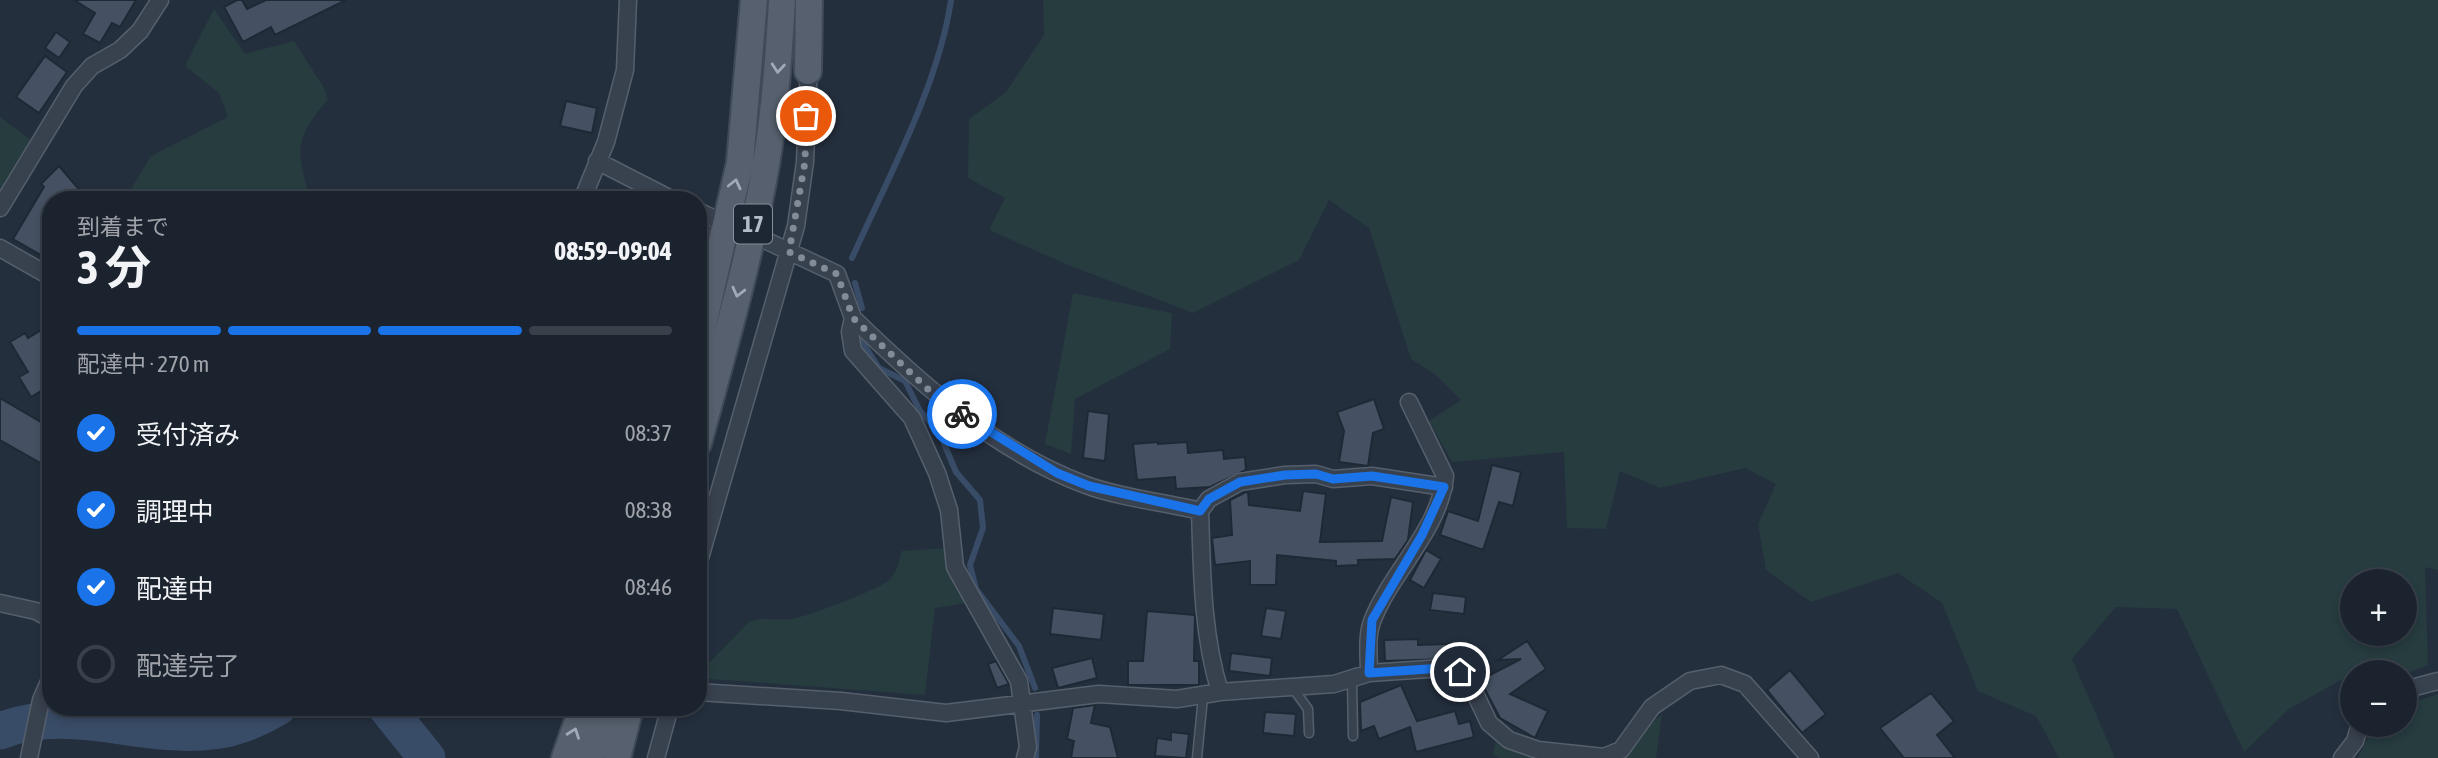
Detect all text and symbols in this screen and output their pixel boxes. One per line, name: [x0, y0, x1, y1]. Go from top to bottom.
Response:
one-way arrow: [771, 63, 786, 74]
pin: [776, 86, 836, 146]
icon: bag: [787, 97, 825, 135]
one-way arrow: [727, 178, 742, 190]
road number: 17: [734, 204, 772, 244]
text: 到着まで: [77, 214, 169, 240]
text: 08:59–09:04: [554, 236, 672, 266]
text: 3 分: [77, 241, 151, 294]
one-way arrow: [732, 286, 746, 298]
text: 配達中 · 270 m: [77, 351, 209, 377]
courier: [927, 379, 997, 449]
icon: bike: [943, 395, 981, 433]
icon: check: [77, 414, 115, 452]
text: 受付済み: [136, 420, 240, 450]
text: 08:37: [625, 420, 672, 446]
icon: check: [77, 491, 115, 529]
text: 調理中: [136, 497, 214, 527]
text: 08:38: [625, 497, 672, 523]
icon: check: [77, 568, 115, 606]
map controls: [2340, 569, 2417, 737]
button: +: [2340, 569, 2417, 646]
text: 配達中: [136, 574, 214, 604]
text: 08:46: [625, 574, 672, 600]
pin: [1430, 642, 1490, 702]
text: 配達完了: [136, 651, 240, 681]
icon: home: [1441, 653, 1479, 691]
button: −: [2340, 660, 2417, 737]
one-way arrow: [566, 727, 580, 739]

